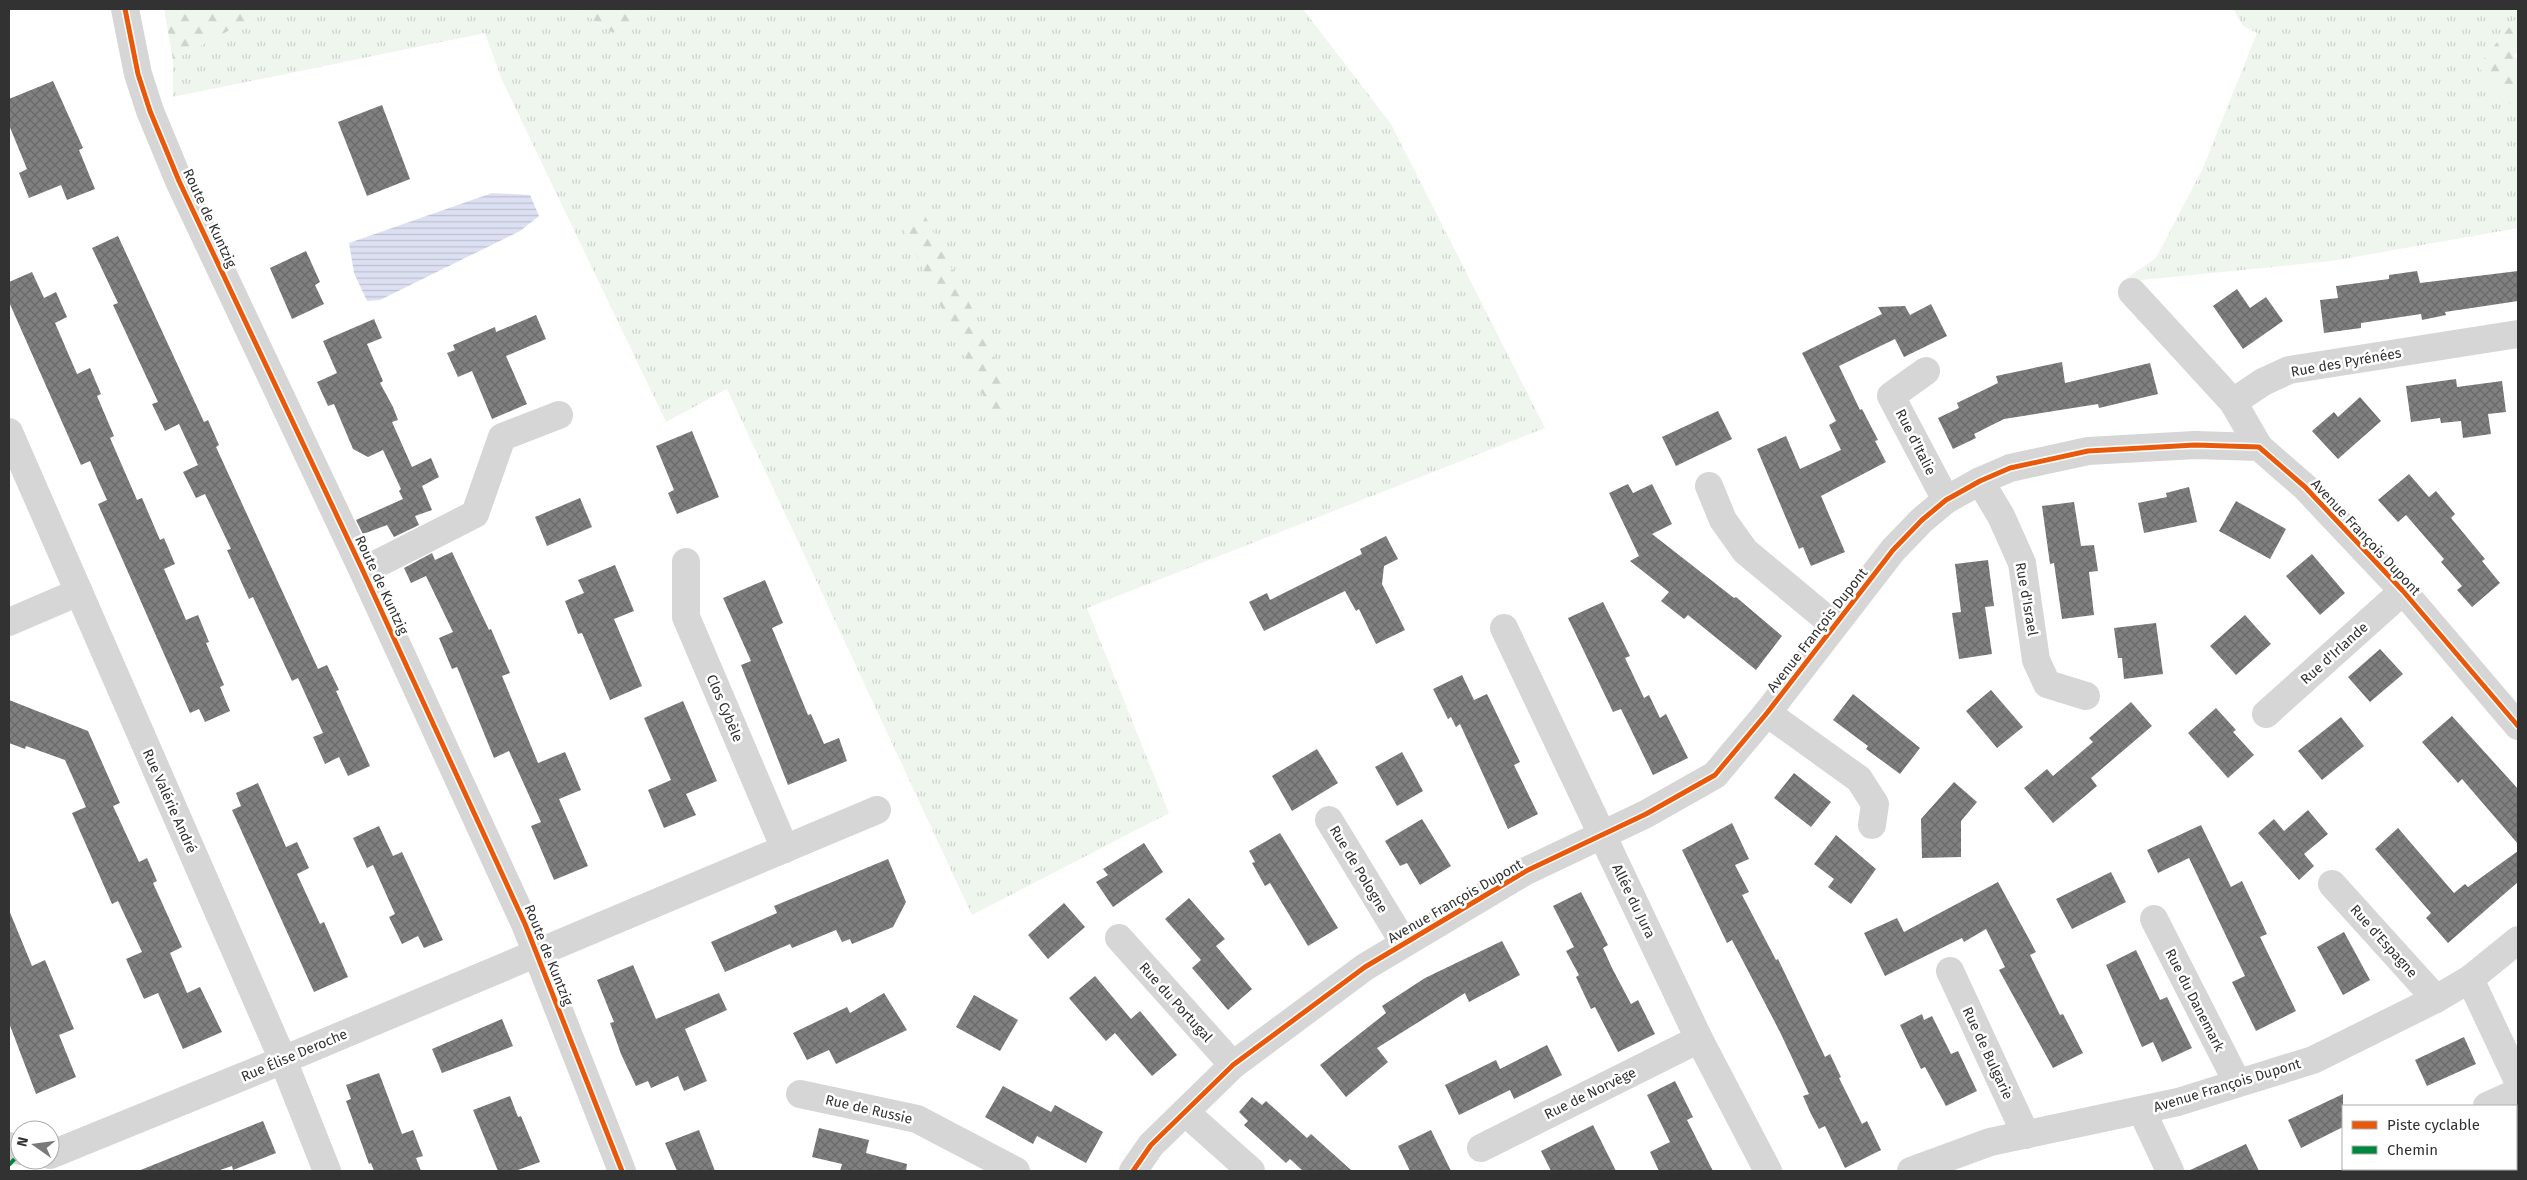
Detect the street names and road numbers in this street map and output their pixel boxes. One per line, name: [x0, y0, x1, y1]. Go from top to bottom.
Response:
street label: Route de Kuntzig: [179, 166, 240, 271]
street label: Rue des Pyrénées: [2290, 344, 2403, 381]
street label: Rue d'Italie: [1892, 406, 1939, 478]
street label: Avenue François Dupont: [2307, 476, 2425, 600]
street label: Route de Kuntzig: [351, 533, 412, 638]
street label: Rue d'Israel: [2012, 561, 2041, 637]
street label: Avenue François Dupont: [1764, 564, 1872, 696]
street label: Rue d'Irlande: [2297, 619, 2372, 688]
street label: Clos Cybèle: [703, 672, 746, 745]
street label: Rue Valérie André: [139, 746, 200, 856]
street label: Rue de Pologne: [1326, 822, 1391, 916]
street label: Avenue François Dupont: [1385, 855, 1527, 947]
street label: Allée du Jura: [1608, 861, 1659, 941]
street label: Rue d'Espagne: [2346, 901, 2421, 981]
street label: Route de Kuntzig: [521, 902, 577, 1009]
street label: Rue du Danemark: [2161, 946, 2228, 1055]
street label: Rue du Portugal: [1135, 959, 1216, 1046]
street label: Rue de Bulgarie: [1959, 1004, 2016, 1102]
street label: Rue Élise Deroche: [238, 1025, 350, 1085]
street label: Avenue François Dupont: [2152, 1055, 2304, 1116]
street label: Rue de Norvège: [1542, 1064, 1639, 1123]
street label: Rue de Russie: [824, 1091, 914, 1128]

